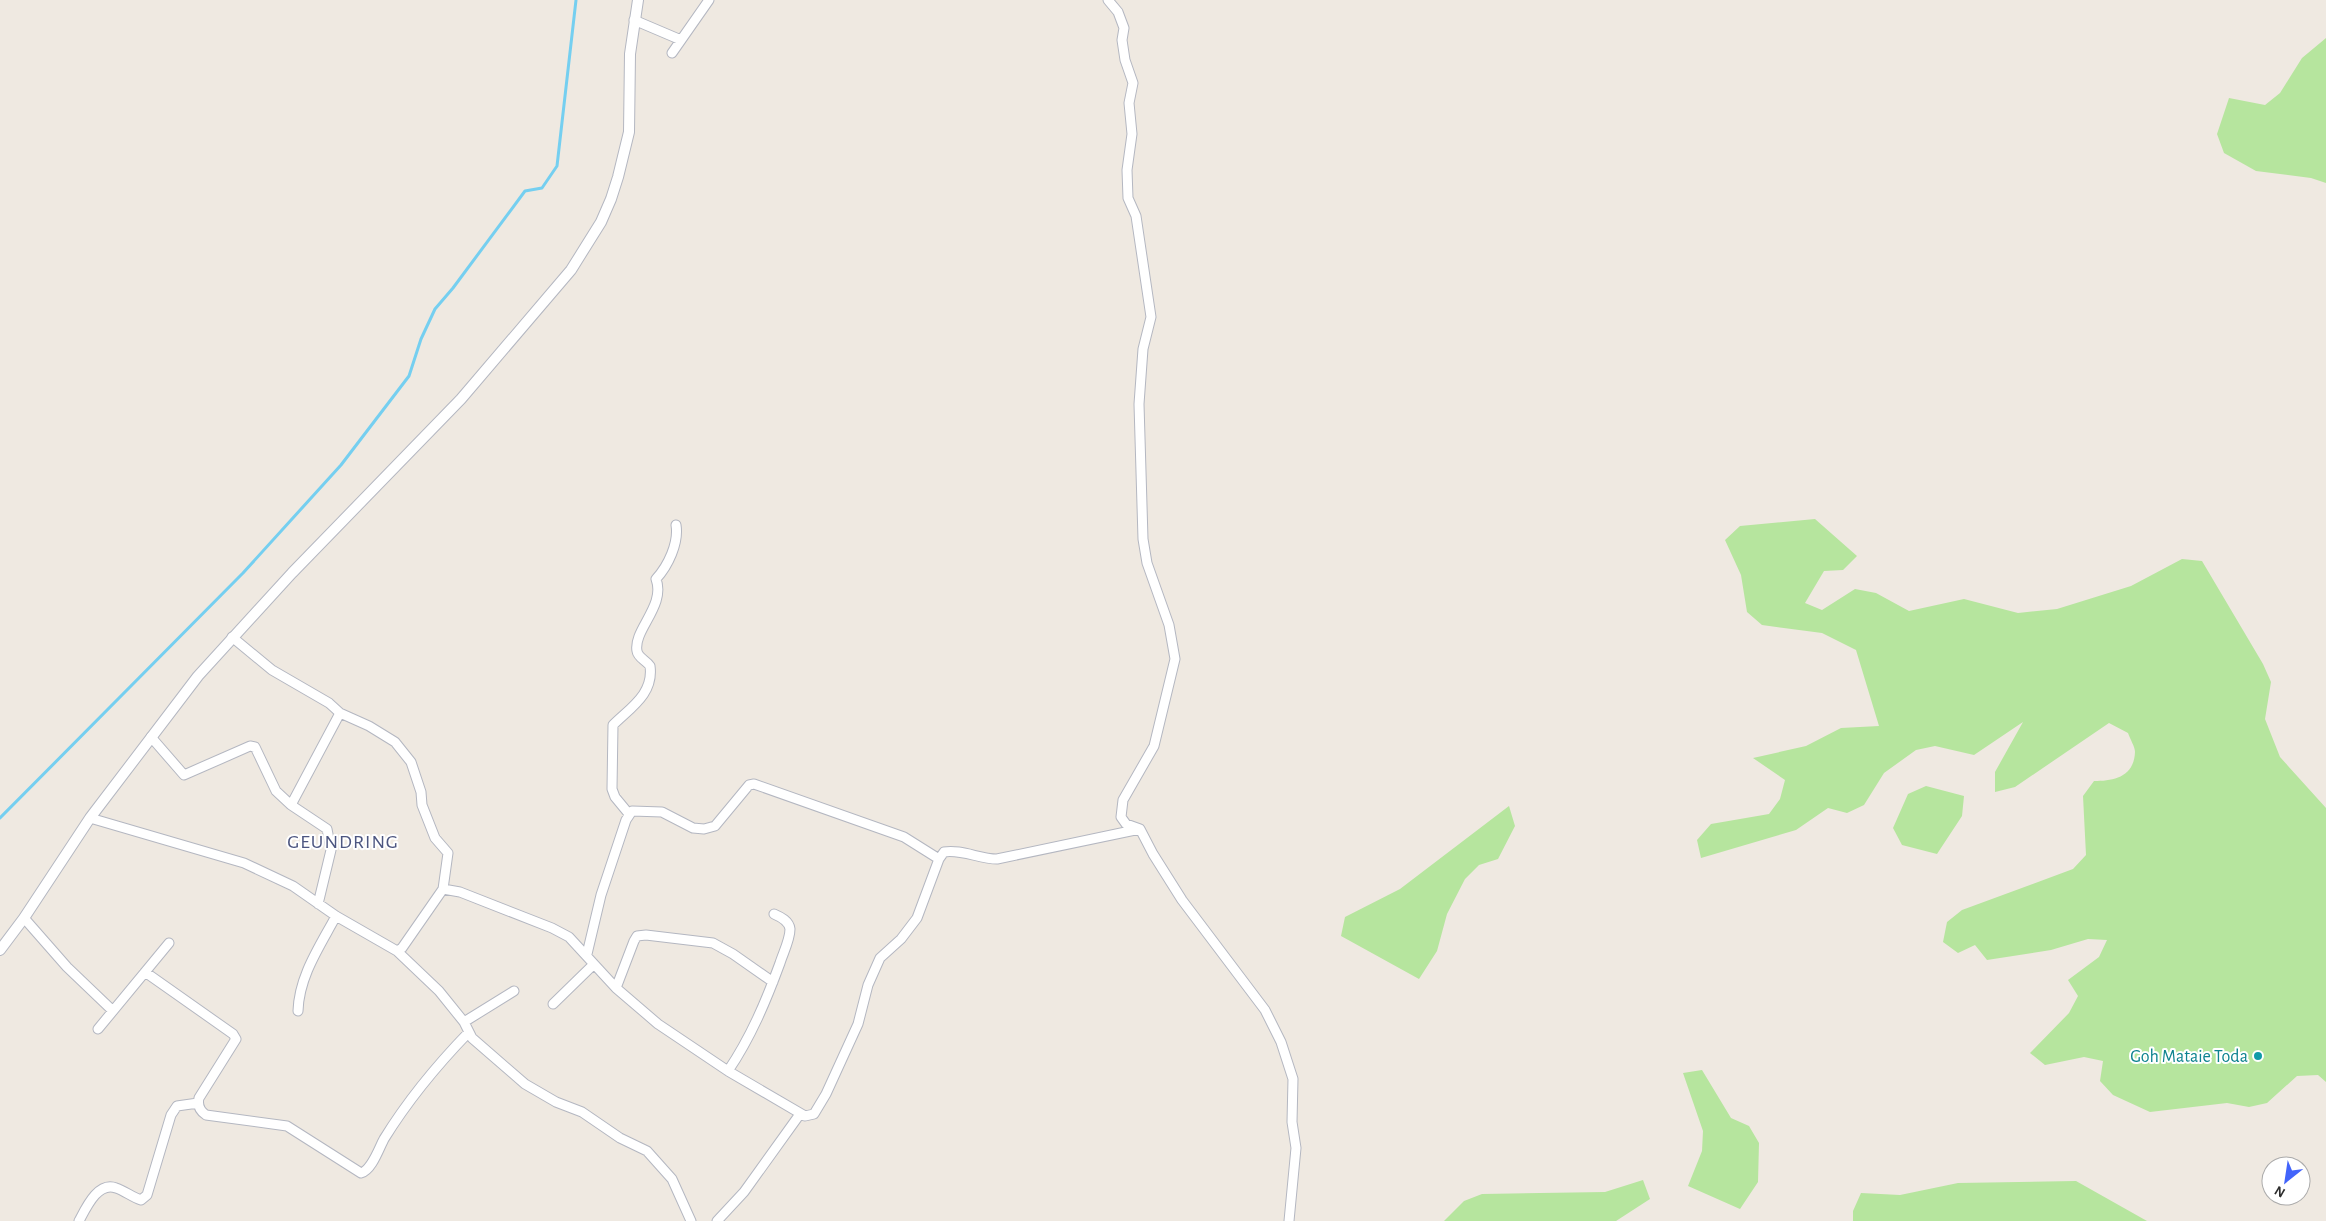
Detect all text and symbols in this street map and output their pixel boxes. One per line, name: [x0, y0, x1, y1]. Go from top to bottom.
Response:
district label: GEUNDRING: [287, 832, 399, 852]
place label: Goh Mataie Toda: [2130, 1048, 2248, 1066]
marker: Goh Mataie Toda: [2252, 1050, 2264, 1062]
north arrow: [2261, 1156, 2311, 1206]
text: N: [2272, 1183, 2288, 1200]

